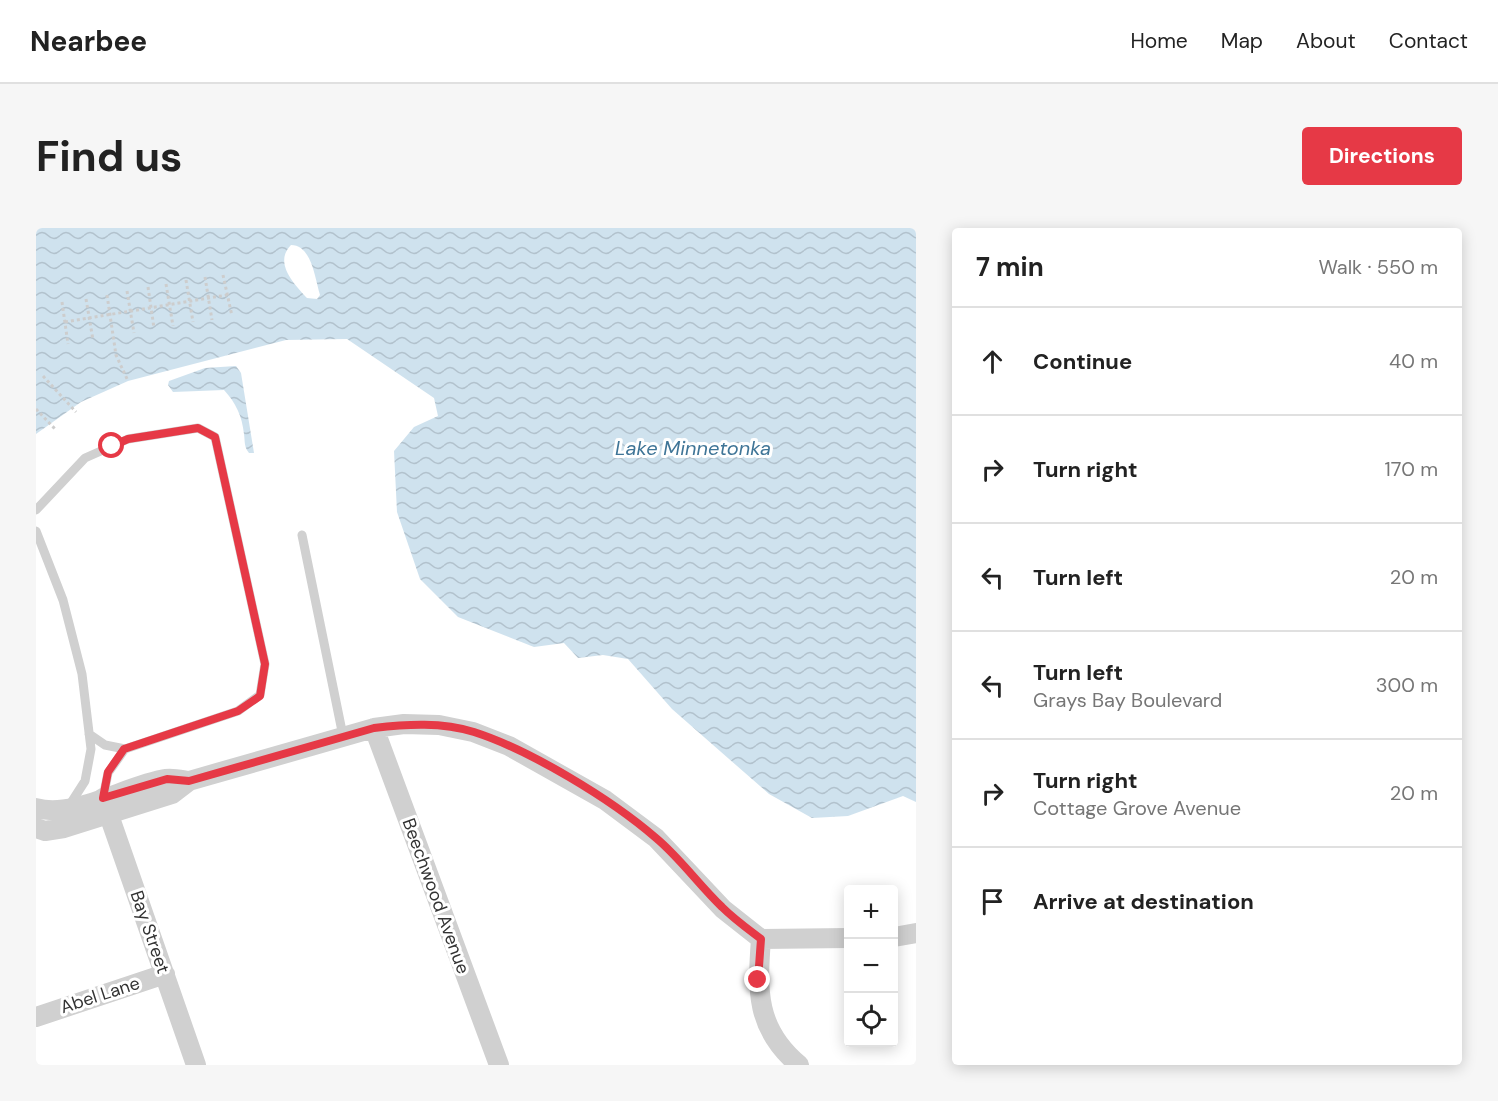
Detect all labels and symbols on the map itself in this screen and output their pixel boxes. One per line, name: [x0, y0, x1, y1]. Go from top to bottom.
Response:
route start: [98, 432, 124, 458]
water label: Lake Minnetonka: [615, 435, 771, 461]
street label: Beechwood Avenue: [397, 815, 475, 977]
street label: Bay Street: [125, 887, 175, 977]
route end: [744, 966, 770, 992]
street label: Abel Lane: [57, 971, 143, 1019]

